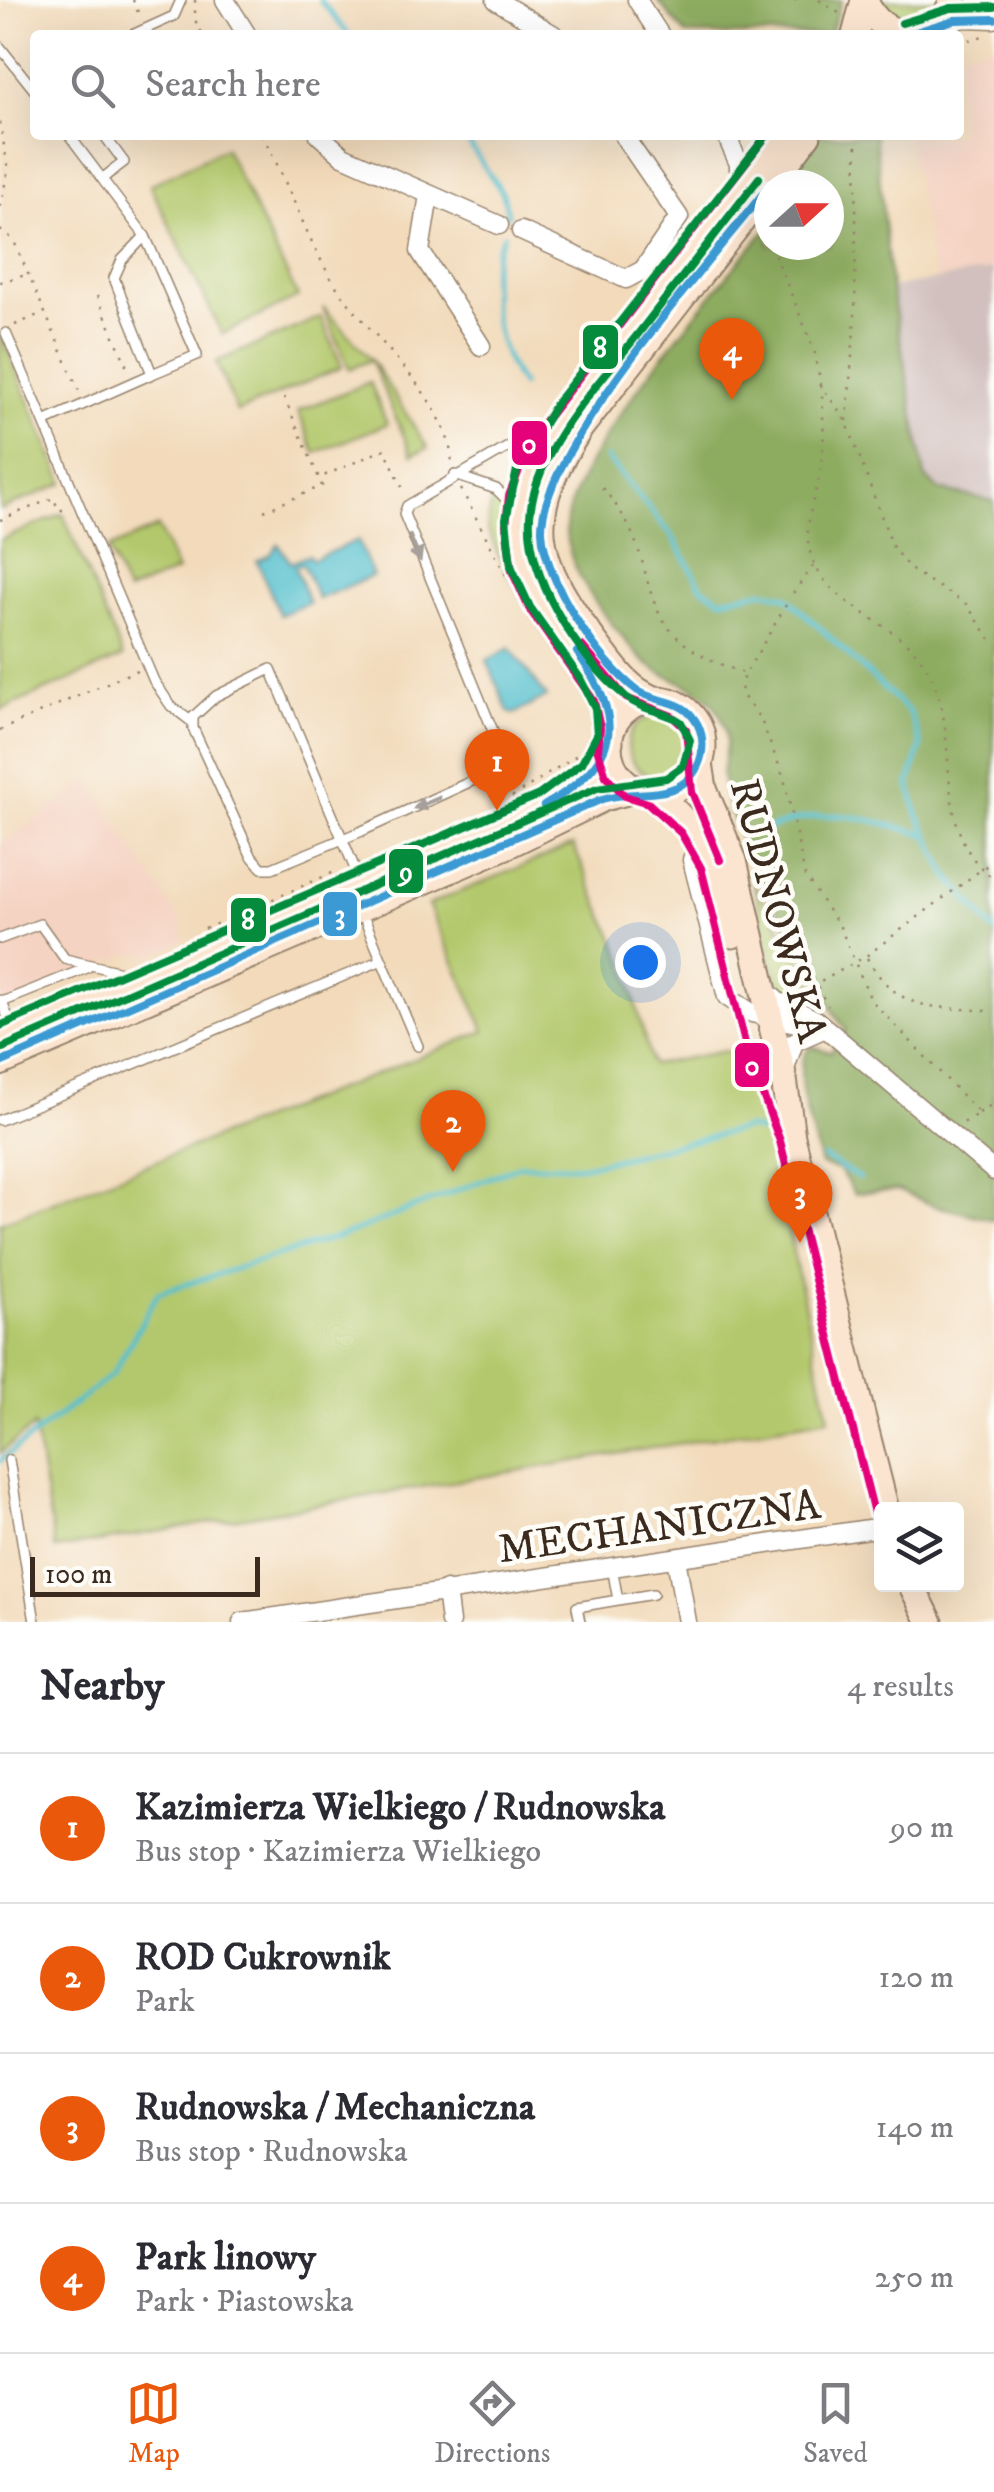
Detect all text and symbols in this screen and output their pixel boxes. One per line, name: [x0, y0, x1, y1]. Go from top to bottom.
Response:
search box: [30, 30, 964, 140]
icon: search: [65, 58, 120, 113]
text: Search here: [145, 61, 321, 109]
north arrow: [754, 170, 844, 260]
pin: 4: [700, 318, 764, 400]
line badge: 8: [581, 323, 620, 371]
text: 8: [593, 331, 607, 366]
line badge: 0: [510, 419, 549, 467]
text: 0: [521, 427, 537, 462]
one-way arrow: [407, 533, 423, 563]
pin: 1: [464, 728, 530, 811]
street label: RUDNOWSKA: [717, 773, 838, 1049]
one-way arrow: [412, 795, 442, 811]
line badge: 9: [387, 847, 425, 895]
text: 9: [397, 855, 413, 890]
line badge: 3: [321, 890, 359, 938]
line badge: 8: [229, 896, 268, 944]
text: 3: [335, 898, 345, 933]
text: 8: [241, 903, 255, 938]
your location: [615, 937, 666, 988]
line badge: 0: [733, 1041, 771, 1089]
text: 0: [744, 1049, 760, 1084]
pin: 2: [420, 1090, 486, 1172]
pin: 3: [768, 1160, 832, 1243]
street label: MECHANICZNA: [495, 1479, 825, 1576]
map controls: [874, 1502, 964, 1592]
button: layers: [874, 1502, 964, 1592]
scale bar: [30, 1552, 260, 1596]
text: 100 m: [45, 1557, 112, 1592]
text: Nearby: [40, 1661, 164, 1713]
text: 4 results: [847, 1667, 954, 1707]
text: Kazimierza Wielkiego / Rudnowska: [135, 1784, 665, 1832]
text: 1: [67, 1808, 78, 1848]
text: 90 m: [890, 1808, 954, 1848]
text: Bus stop · Kazimierza Wielkiego: [135, 1832, 541, 1872]
text: ROD Cukrownik: [135, 1934, 391, 1982]
text: 2: [65, 1958, 80, 1998]
text: 120 m: [878, 1958, 954, 1998]
text: Park: [135, 1982, 195, 2022]
text: Rudnowska / Mechaniczna: [135, 2084, 535, 2132]
text: 3: [67, 2108, 78, 2148]
text: 140 m: [876, 2108, 954, 2148]
text: Bus stop · Rudnowska: [135, 2132, 408, 2172]
text: Park linowy: [135, 2234, 316, 2282]
text: 4: [63, 2258, 82, 2298]
text: 250 m: [874, 2258, 954, 2298]
text: Park · Piastowska: [135, 2282, 354, 2322]
tab: Map: [126, 2376, 181, 2471]
tab: Directions: [434, 2376, 550, 2471]
tab: Saved: [803, 2376, 868, 2471]

